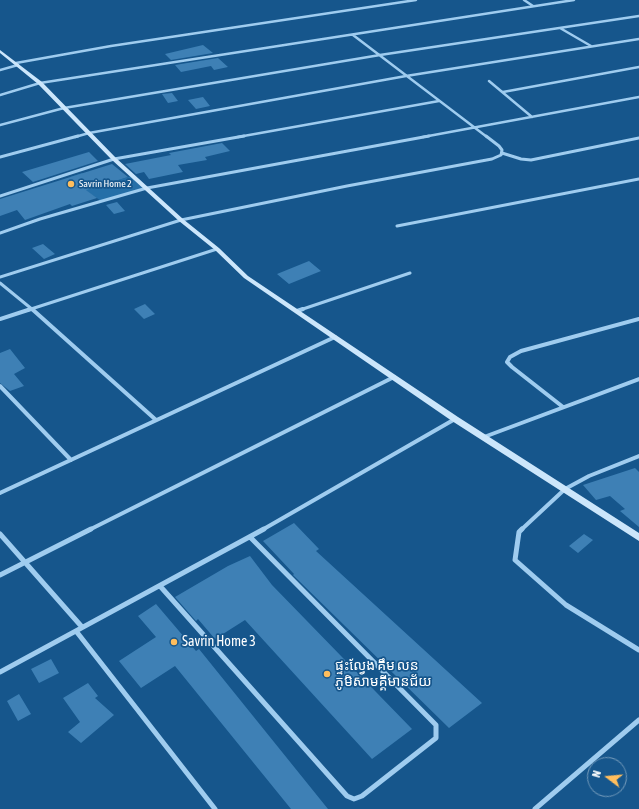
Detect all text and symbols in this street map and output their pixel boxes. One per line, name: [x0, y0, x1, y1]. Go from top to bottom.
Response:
place label: Savrin Home 2: [79, 178, 132, 190]
marker: Savrin Home 2: [66, 179, 76, 189]
place label: Savrin Home 3: [182, 634, 256, 650]
marker: Savrin Home 3: [169, 637, 179, 647]
place label: ផ្ទះល្វែង គឹម លន ភូមិសាមគ្គីមានជ័យ: [335, 658, 432, 690]
marker: ផ្ទះល្វែង គឹម លន ភូមិសាមគ្គីមានជ័យ: [322, 669, 332, 679]
north arrow: [587, 757, 627, 797]
text: N: [590, 769, 603, 779]

